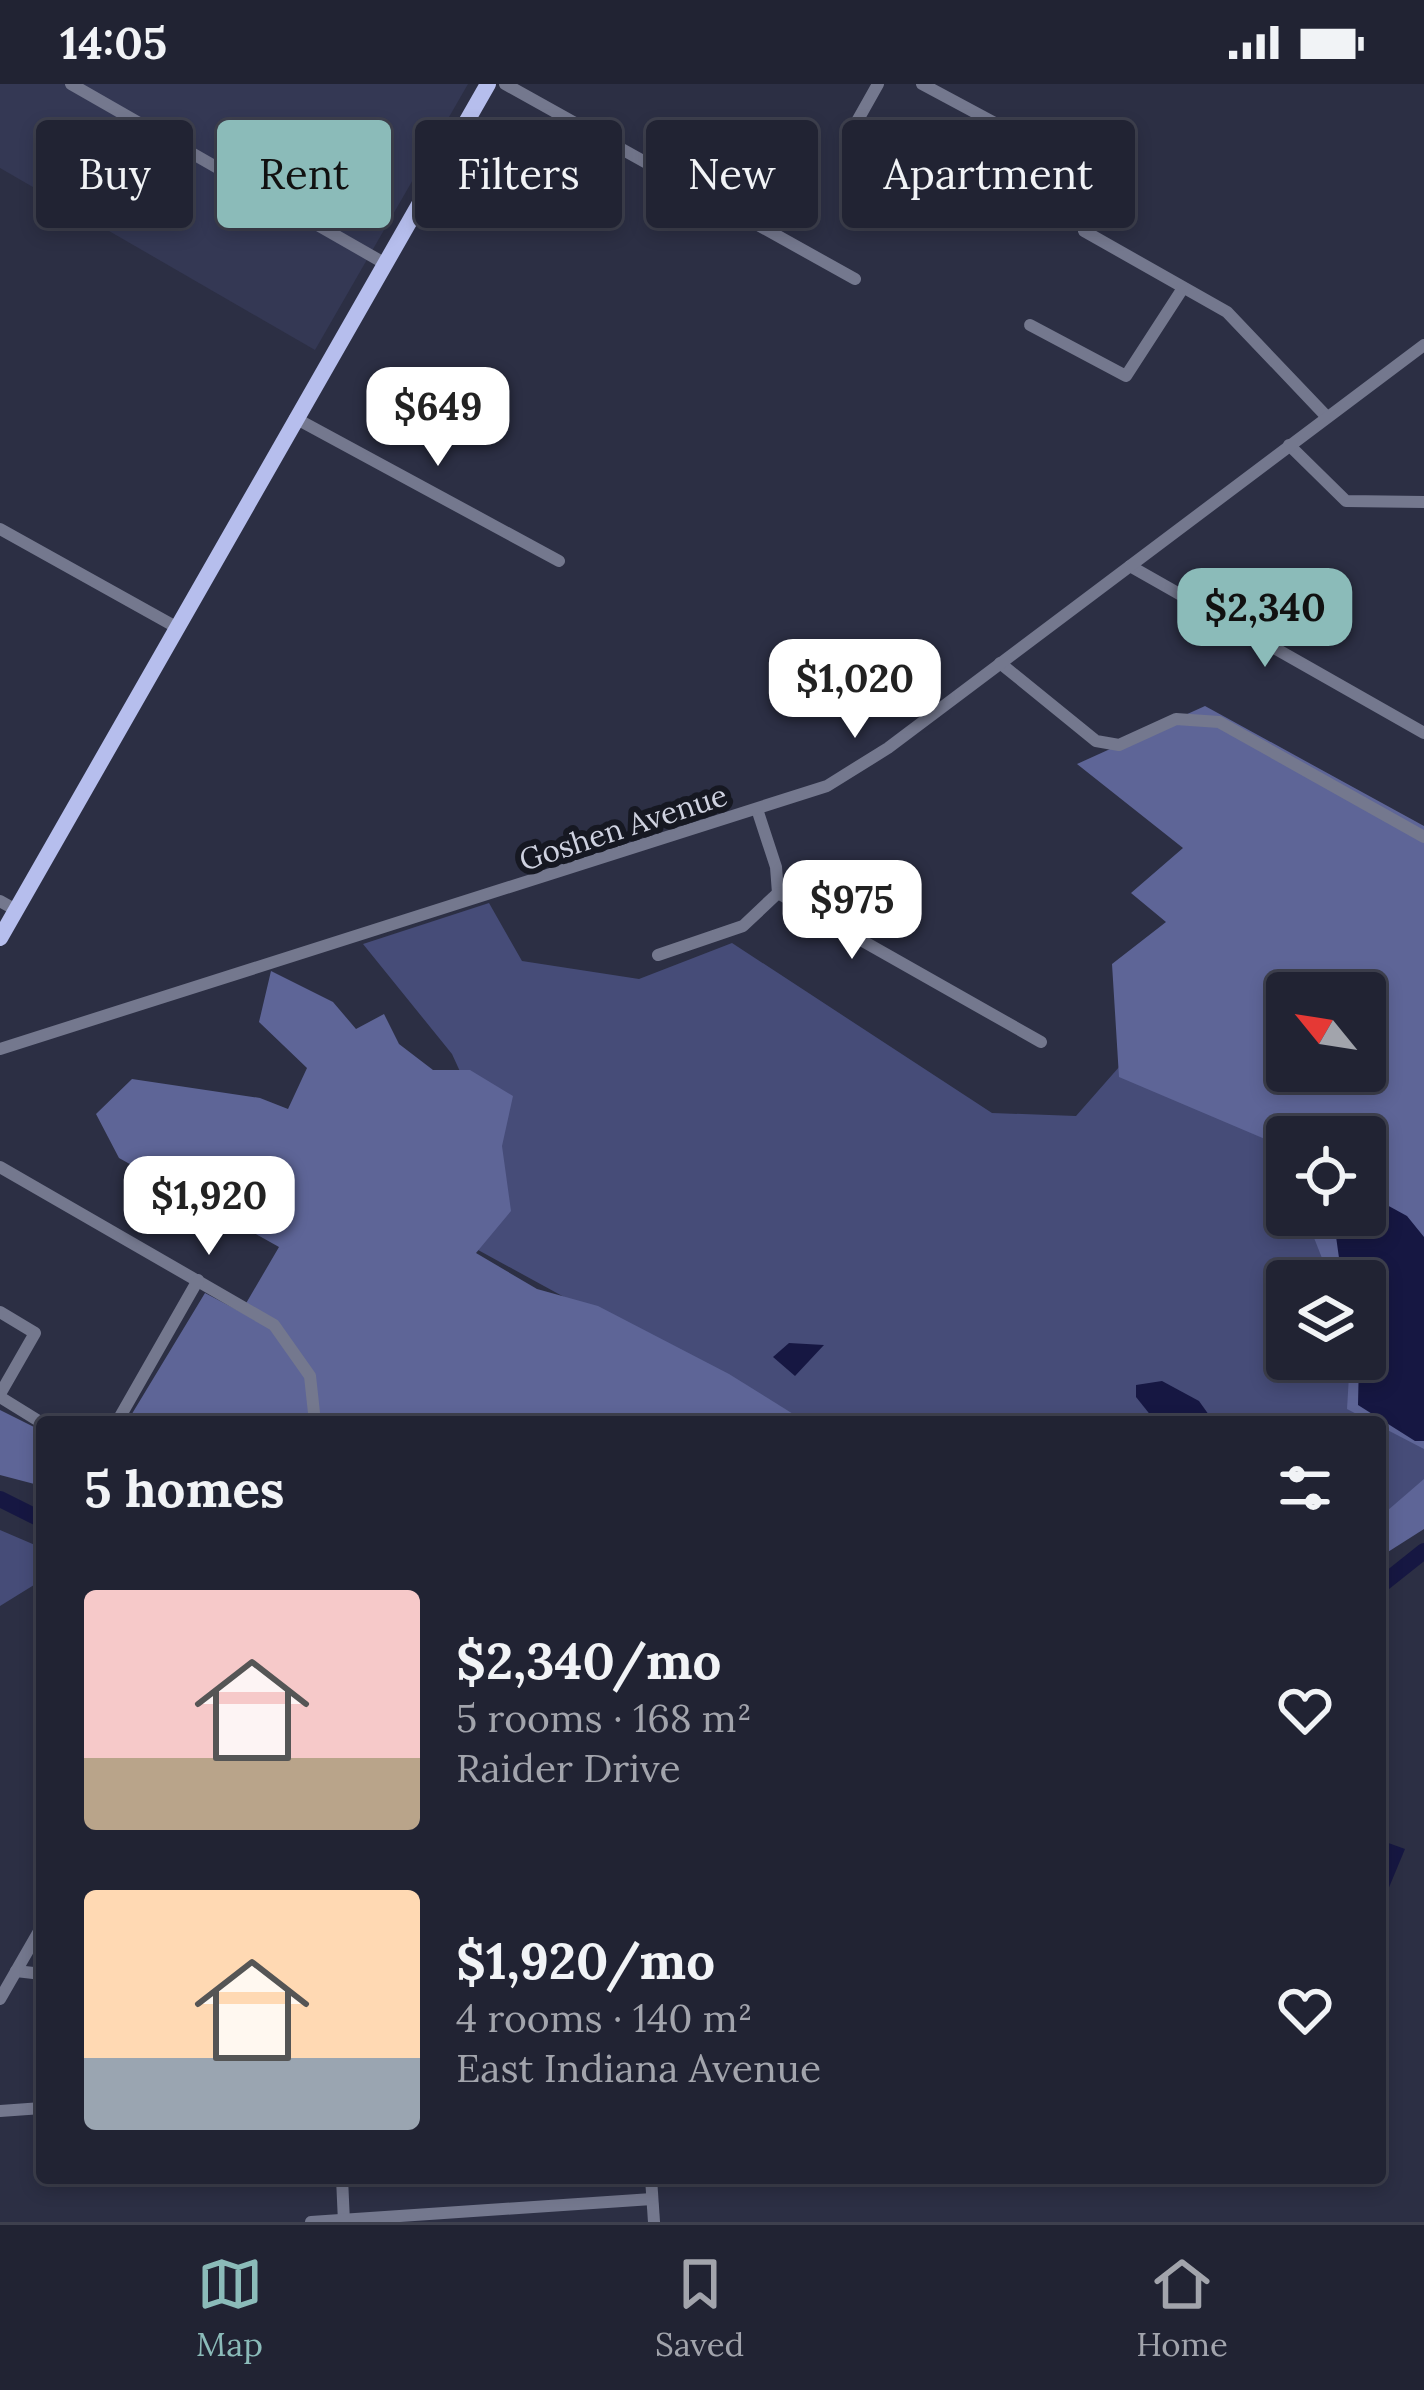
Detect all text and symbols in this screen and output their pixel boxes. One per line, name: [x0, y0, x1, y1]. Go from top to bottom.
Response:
text: 14:05: [60, 14, 167, 71]
chip: Buy: [36, 120, 193, 228]
chip: Rent: [217, 120, 391, 228]
chip: Filters: [415, 120, 622, 228]
chip: New: [646, 120, 818, 228]
chip: Apartment: [842, 120, 1135, 228]
pin: $649: [367, 367, 509, 469]
text: $649: [393, 381, 483, 431]
pin: $2,340: [1167, 568, 1363, 670]
text: $2,340: [1204, 582, 1326, 632]
pin: $1,020: [757, 639, 953, 741]
text: $1,020: [796, 653, 914, 703]
street label: Goshen Avenue: [514, 775, 732, 879]
pin: $975: [781, 860, 923, 962]
text: $975: [810, 874, 894, 924]
north arrow: [1266, 972, 1386, 1092]
map controls: [1266, 972, 1386, 1380]
button: locate: [1266, 1116, 1386, 1236]
pin: $1,920: [111, 1156, 307, 1258]
text: $1,920: [151, 1170, 267, 1220]
button: layers: [1266, 1260, 1386, 1380]
icon: filters: [1272, 1455, 1338, 1521]
text: 5 homes: [84, 1456, 285, 1521]
text: $2,340/mo: [456, 1628, 721, 1693]
icon: home: [180, 1638, 324, 1782]
icon: heart: [1272, 1677, 1338, 1743]
text: 5 rooms · 168 m²: [456, 1693, 752, 1743]
text: Raider Drive: [456, 1743, 681, 1793]
text: $1,920/mo: [456, 1928, 715, 1993]
icon: home: [180, 1938, 324, 2082]
icon: heart: [1272, 1977, 1338, 2043]
text: 4 rooms · 140 m²: [456, 1993, 753, 2043]
text: East Indiana Avenue: [456, 2043, 821, 2093]
tab: Map: [196, 2251, 263, 2365]
tab: Saved: [655, 2251, 744, 2365]
tab: Home: [1136, 2251, 1228, 2365]

